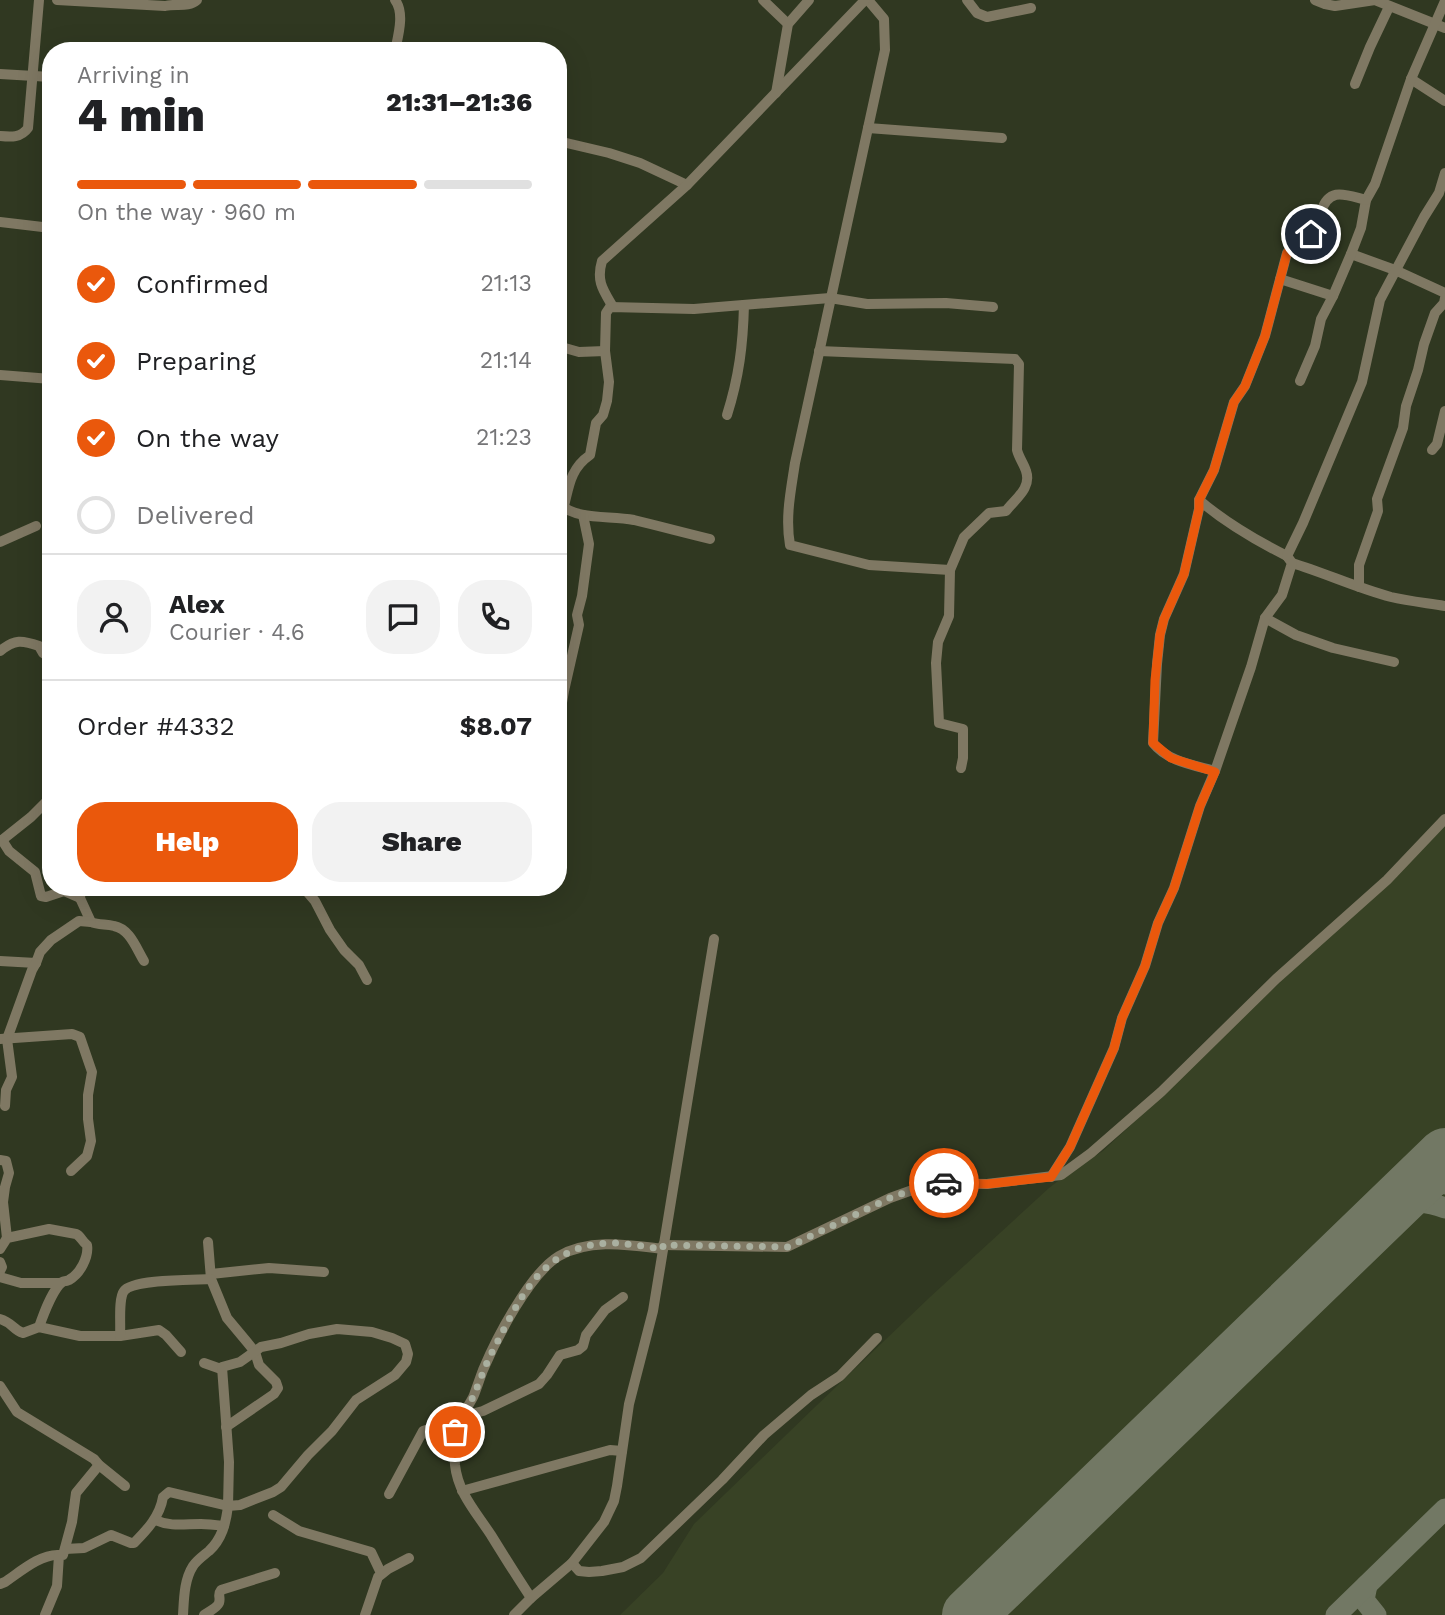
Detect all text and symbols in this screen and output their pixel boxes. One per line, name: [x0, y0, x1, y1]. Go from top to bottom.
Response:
text: Arriving in: [77, 62, 190, 89]
text: 21:31–21:36: [386, 87, 532, 117]
text: 4 min: [77, 88, 205, 142]
text: On the way · 960 m: [77, 199, 296, 226]
pin: [1281, 204, 1341, 264]
icon: home: [1292, 215, 1330, 253]
icon: check: [77, 265, 115, 303]
text: Confirmed: [136, 269, 269, 299]
text: 21:13: [480, 270, 532, 297]
icon: check: [77, 342, 115, 380]
text: Preparing: [136, 346, 256, 376]
text: 21:14: [480, 347, 532, 374]
icon: check: [77, 419, 115, 457]
text: On the way: [136, 423, 279, 453]
text: 21:23: [476, 424, 532, 451]
text: Delivered: [136, 500, 255, 530]
button: person: [77, 580, 151, 654]
button: chat: [366, 580, 440, 654]
button: phone: [458, 580, 532, 654]
text: Alex: [169, 589, 225, 619]
text: Courier · 4.6: [169, 619, 305, 646]
text: Order #4332: [77, 711, 235, 741]
text: $8.07: [460, 711, 532, 741]
button: Help: [77, 802, 298, 882]
button: Share: [312, 802, 532, 882]
courier: [909, 1148, 979, 1218]
icon: car: [925, 1164, 963, 1202]
pin: [425, 1402, 485, 1462]
icon: bag: [436, 1413, 474, 1451]

